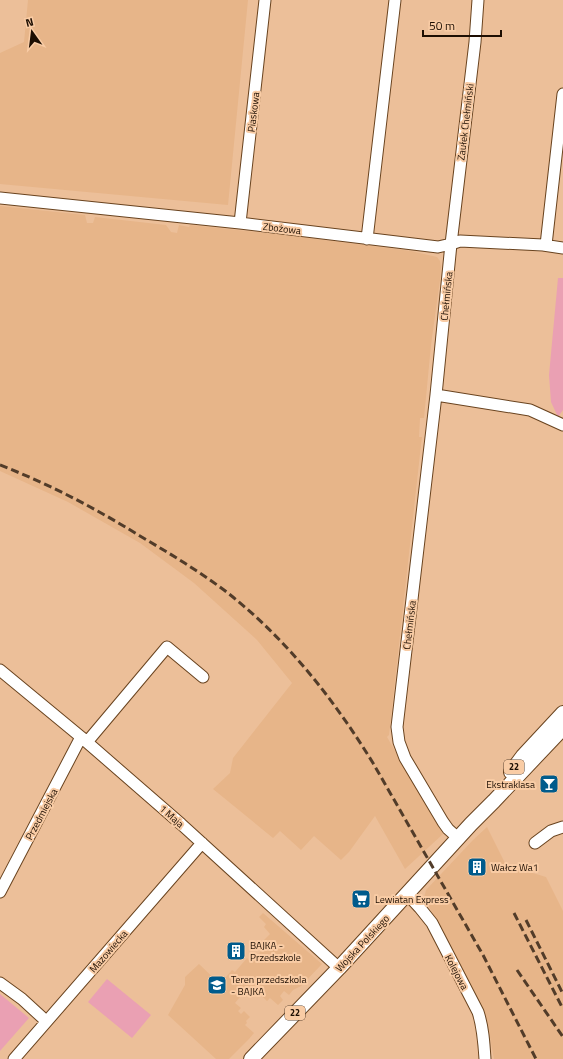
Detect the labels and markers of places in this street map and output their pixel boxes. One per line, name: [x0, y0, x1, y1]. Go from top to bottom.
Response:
bar icon: Ekstraklasa: [538, 773, 560, 795]
place label: Ekstraklasa: [486, 777, 535, 792]
building icon: Wałcz Wa1: [466, 856, 488, 878]
place label: Wałcz Wa1: [491, 860, 538, 875]
supermarket icon: Lewiatan Express: [350, 888, 372, 910]
place label: Lewiatan Express: [375, 892, 449, 907]
place label: BAJKA - Przedszkole: [250, 938, 301, 965]
building icon: BAJKA - Przedszkole: [225, 940, 247, 962]
place label: Teren przedszkola - BAJKA: [231, 972, 306, 999]
school or university icon: Teren przedszkola - BAJKA: [206, 974, 228, 996]

